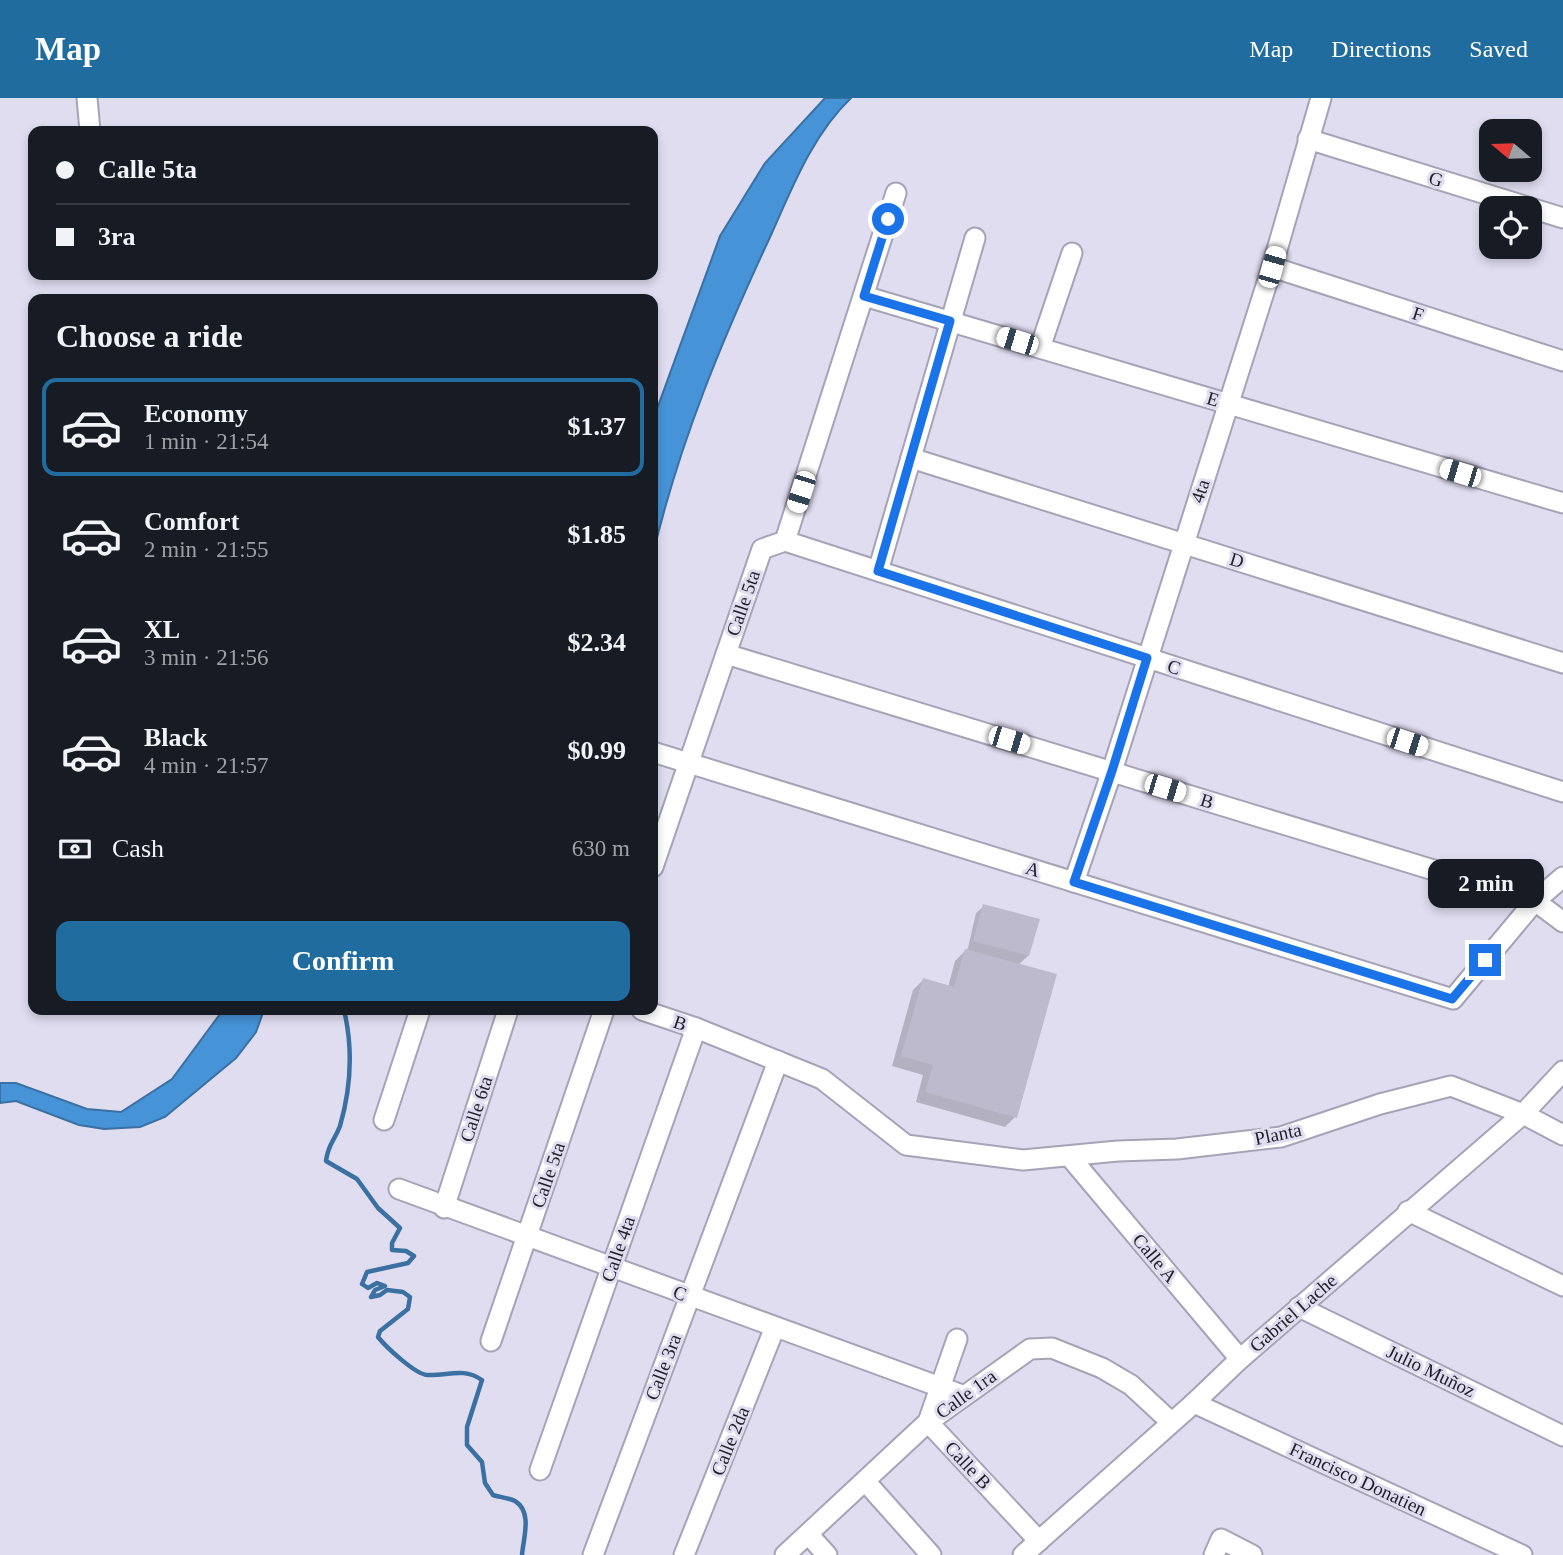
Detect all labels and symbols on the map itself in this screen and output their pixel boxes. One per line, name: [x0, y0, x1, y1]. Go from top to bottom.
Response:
north arrow: [1479, 119, 1542, 182]
street label: G: [1426, 167, 1446, 191]
route start: [872, 203, 904, 235]
car: [1257, 244, 1288, 290]
street label: F: [1410, 302, 1426, 326]
car: [994, 325, 1041, 357]
street label: E: [1204, 387, 1222, 411]
car: [1437, 457, 1484, 489]
car: [785, 469, 818, 515]
street label: 4ta: [1186, 476, 1214, 505]
street label: D: [1227, 548, 1247, 572]
street label: Calle 5ta: [722, 567, 764, 639]
street label: C: [1165, 655, 1183, 679]
car: [986, 724, 1033, 756]
car: [1384, 726, 1431, 758]
car: [1142, 772, 1189, 804]
street label: B: [1198, 789, 1216, 813]
street label: A: [1023, 857, 1043, 881]
callout: 2 min: [1427, 858, 1543, 908]
route end: [1469, 944, 1501, 976]
street label: B: [671, 1011, 689, 1035]
street label: Calle 6ta: [455, 1073, 497, 1145]
street label: Planta: [1253, 1119, 1304, 1149]
street label: Calle 5ta: [527, 1139, 569, 1211]
street label: Calle 4ta: [597, 1213, 639, 1285]
street label: Calle A: [1128, 1229, 1182, 1287]
street label: Gabriel Lache: [1245, 1270, 1341, 1356]
street label: C: [670, 1281, 690, 1305]
street label: Calle 3ra: [641, 1330, 685, 1403]
street label: Julio Muñoz: [1383, 1341, 1479, 1401]
street label: Calle 1ra: [932, 1365, 1001, 1423]
street label: Calle 2da: [707, 1403, 753, 1478]
street label: Calle B: [941, 1437, 995, 1493]
street label: Francisco Donatien: [1286, 1438, 1430, 1520]

